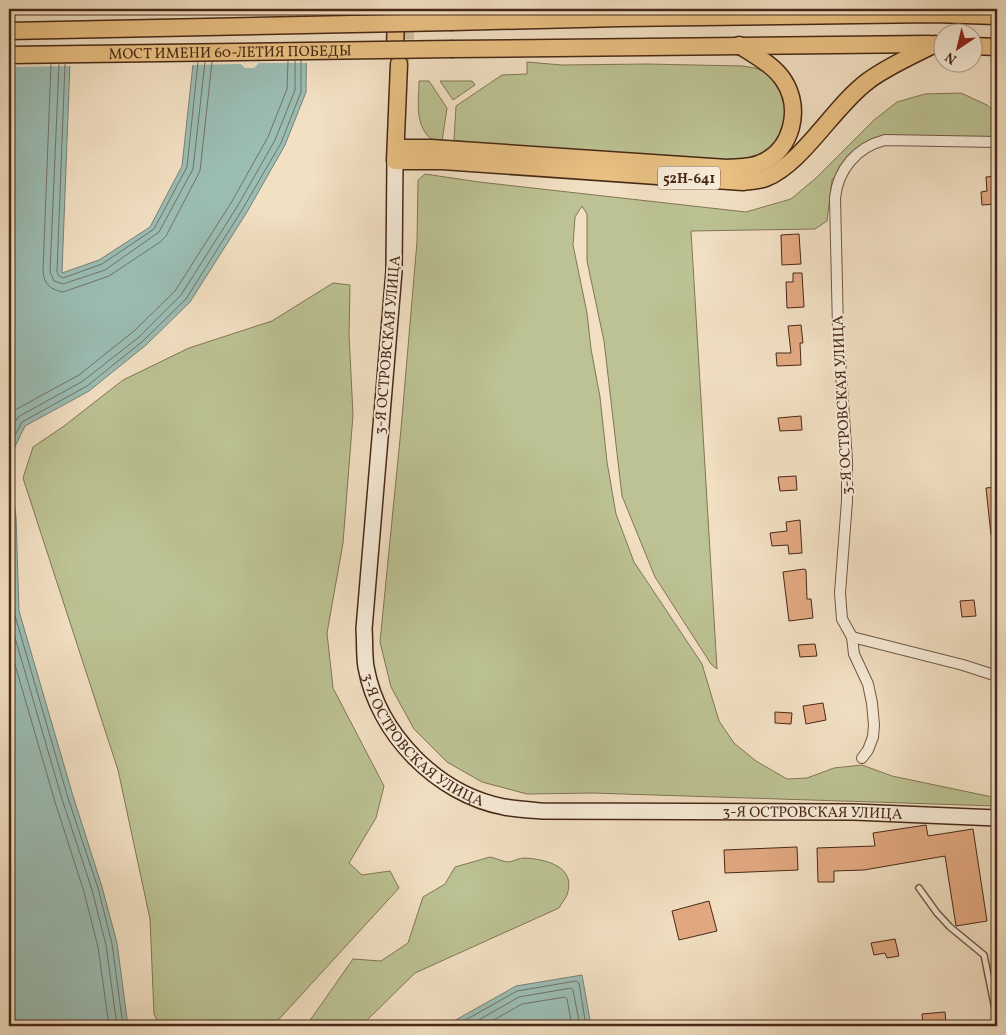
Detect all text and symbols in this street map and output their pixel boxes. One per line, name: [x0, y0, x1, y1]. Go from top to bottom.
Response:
north arrow: [934, 22, 984, 72]
street label: МОСТ ИМЕНИ 60-ЛЕТИЯ ПОБЕДЫ: [108, 41, 352, 66]
text: N: [942, 47, 961, 68]
road number: 52Н-641: [658, 167, 720, 190]
street label: 3-Я ОСТРОВСКАЯ УЛИЦА: [370, 254, 407, 436]
street label: 3-Я ОСТРОВСКАЯ УЛИЦА: [828, 314, 859, 495]
street label: 3-Я ОСТРОВСКАЯ УЛИЦА: [356, 671, 487, 813]
street label: 3-Я ОСТРОВСКАЯ УЛИЦА: [723, 803, 903, 826]

